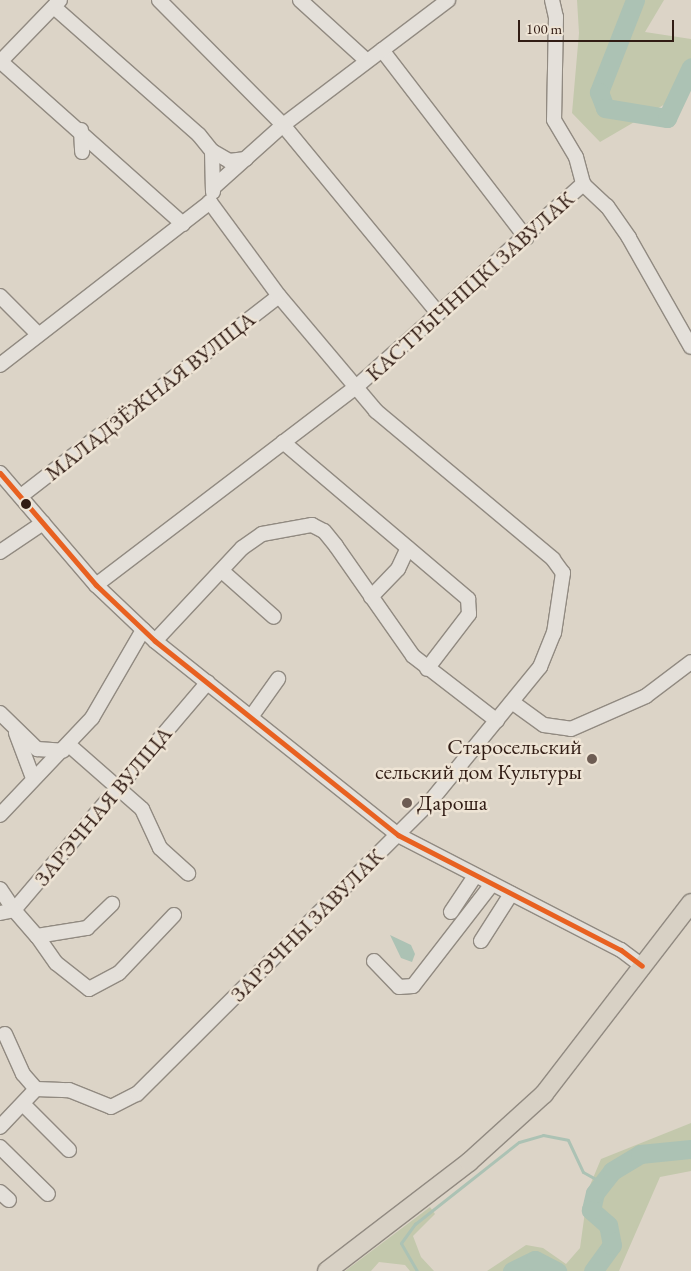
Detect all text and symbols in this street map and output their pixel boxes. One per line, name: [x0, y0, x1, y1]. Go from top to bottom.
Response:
scale bar: [521, 10, 677, 42]
text: 100 m: [526, 19, 562, 38]
street label: КАСТРЫЧНІЦКІ ЗАВУЛАК: [360, 185, 580, 387]
street label: МАЛАДЗЁЖНАЯ ВУЛІЦА: [40, 306, 260, 486]
unlabelled marker: [21, 499, 31, 509]
street label: ЗАРЭЧНАЯ ВУЛІЦА: [28, 721, 178, 891]
place label: Старосельский сельский дом Культуры: [375, 733, 582, 784]
marker: Старосельский сельский дом Культуры: [586, 753, 598, 765]
place label: Дароша: [417, 790, 488, 816]
marker: Дароша: [401, 797, 413, 809]
street label: ЗАРЭЧНЫ ЗАВУЛАК: [225, 843, 389, 1007]

